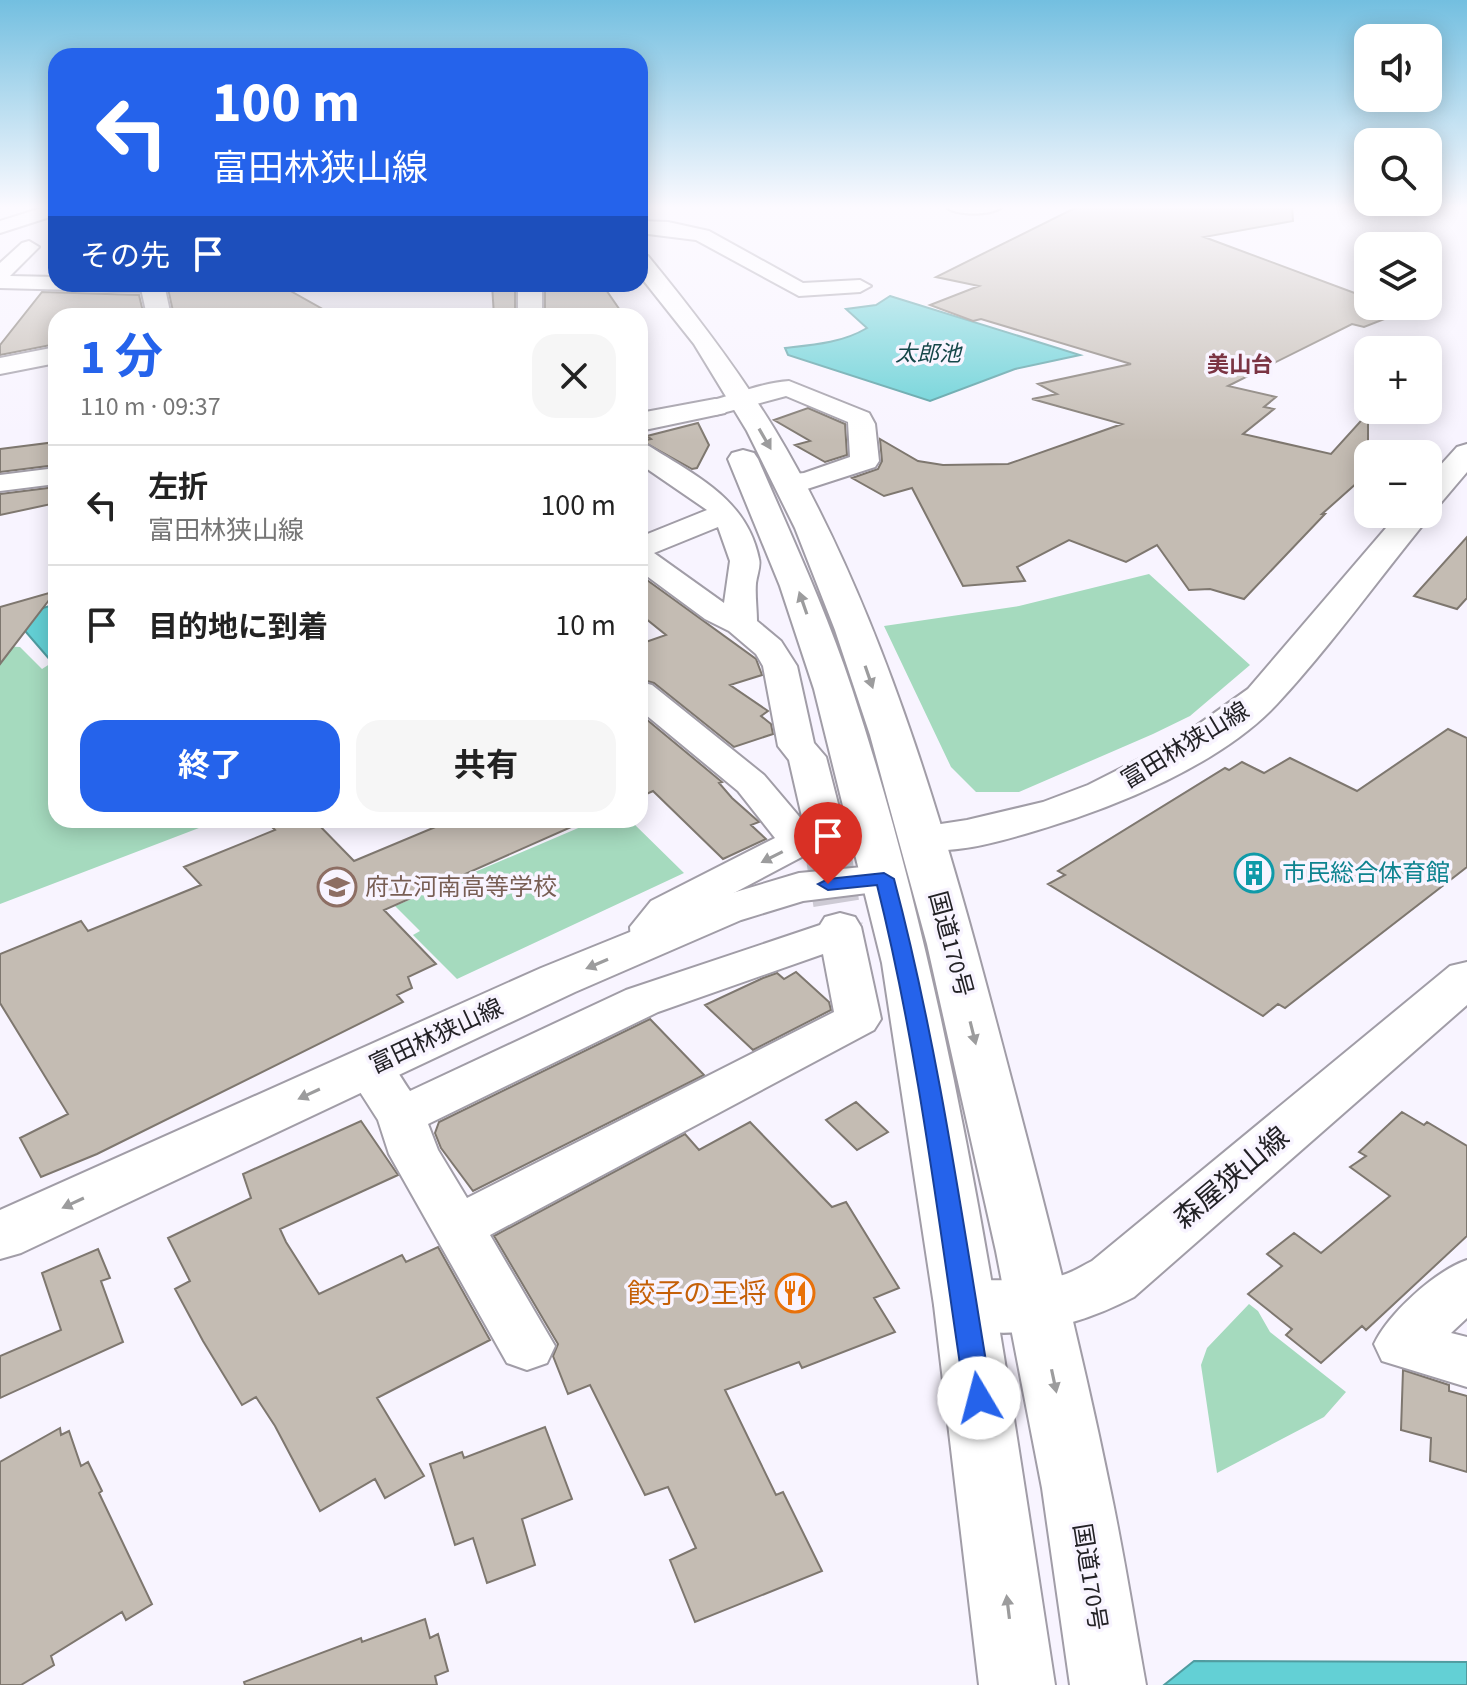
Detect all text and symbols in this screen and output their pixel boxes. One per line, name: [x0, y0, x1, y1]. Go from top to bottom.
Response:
map controls: [1354, 24, 1442, 528]
button: sound: [1354, 24, 1442, 112]
text: 100 m: [212, 64, 360, 143]
icon: left: [80, 80, 184, 184]
button: search: [1354, 128, 1442, 216]
text: 富田林狭山線: [212, 143, 428, 194]
icon: arrive: [186, 232, 230, 276]
button: layers: [1354, 232, 1442, 320]
text: その先: [80, 235, 170, 278]
text: 1 分: [80, 324, 163, 392]
button: close: [532, 334, 616, 418]
button: +: [1354, 336, 1442, 424]
water label: 太郎池: [895, 338, 963, 370]
district label: 美山台: [1207, 349, 1273, 381]
text: 110 m · 09:37: [80, 388, 221, 425]
one-way arrow: [758, 428, 772, 450]
button: −: [1354, 440, 1442, 528]
text: 左折: [148, 466, 208, 509]
icon: left: [80, 483, 124, 527]
text: 100 m: [540, 484, 616, 527]
text: 富田林狭山線: [148, 512, 304, 549]
one-way arrow: [796, 591, 809, 615]
icon: arrive: [80, 603, 124, 647]
text: 10 m: [555, 604, 616, 647]
text: 目的地に到着: [148, 606, 328, 649]
one-way arrow: [863, 665, 875, 689]
street label: 富田林狭山線: [1115, 693, 1256, 798]
button: 終了: [80, 720, 340, 812]
button: 共有: [356, 720, 616, 812]
pin: [794, 802, 862, 884]
icon: arrive: [806, 814, 850, 858]
one-way arrow: [761, 850, 784, 863]
building icon: 市民総合体育館: [1233, 852, 1275, 894]
place label: 市民総合体育館: [1282, 856, 1450, 891]
school or university icon: 府立河南高等学校: [316, 866, 358, 908]
place label: 府立河南高等学校: [365, 870, 557, 905]
street label: 国道170号: [920, 888, 981, 1001]
one-way arrow: [585, 958, 609, 971]
street label: 富田林狭山線: [364, 990, 509, 1083]
one-way arrow: [968, 1021, 980, 1046]
one-way arrow: [297, 1087, 321, 1101]
street label: 森屋狭山線: [1165, 1117, 1298, 1238]
one-way arrow: [61, 1196, 85, 1209]
restaurant icon: 餃子の王将: [774, 1272, 816, 1314]
place label: 餃子の王将: [627, 1274, 767, 1314]
position arrow: [937, 1356, 1021, 1440]
one-way arrow: [1048, 1369, 1061, 1394]
street label: 国道170号: [1064, 1521, 1115, 1633]
one-way arrow: [1001, 1595, 1014, 1620]

